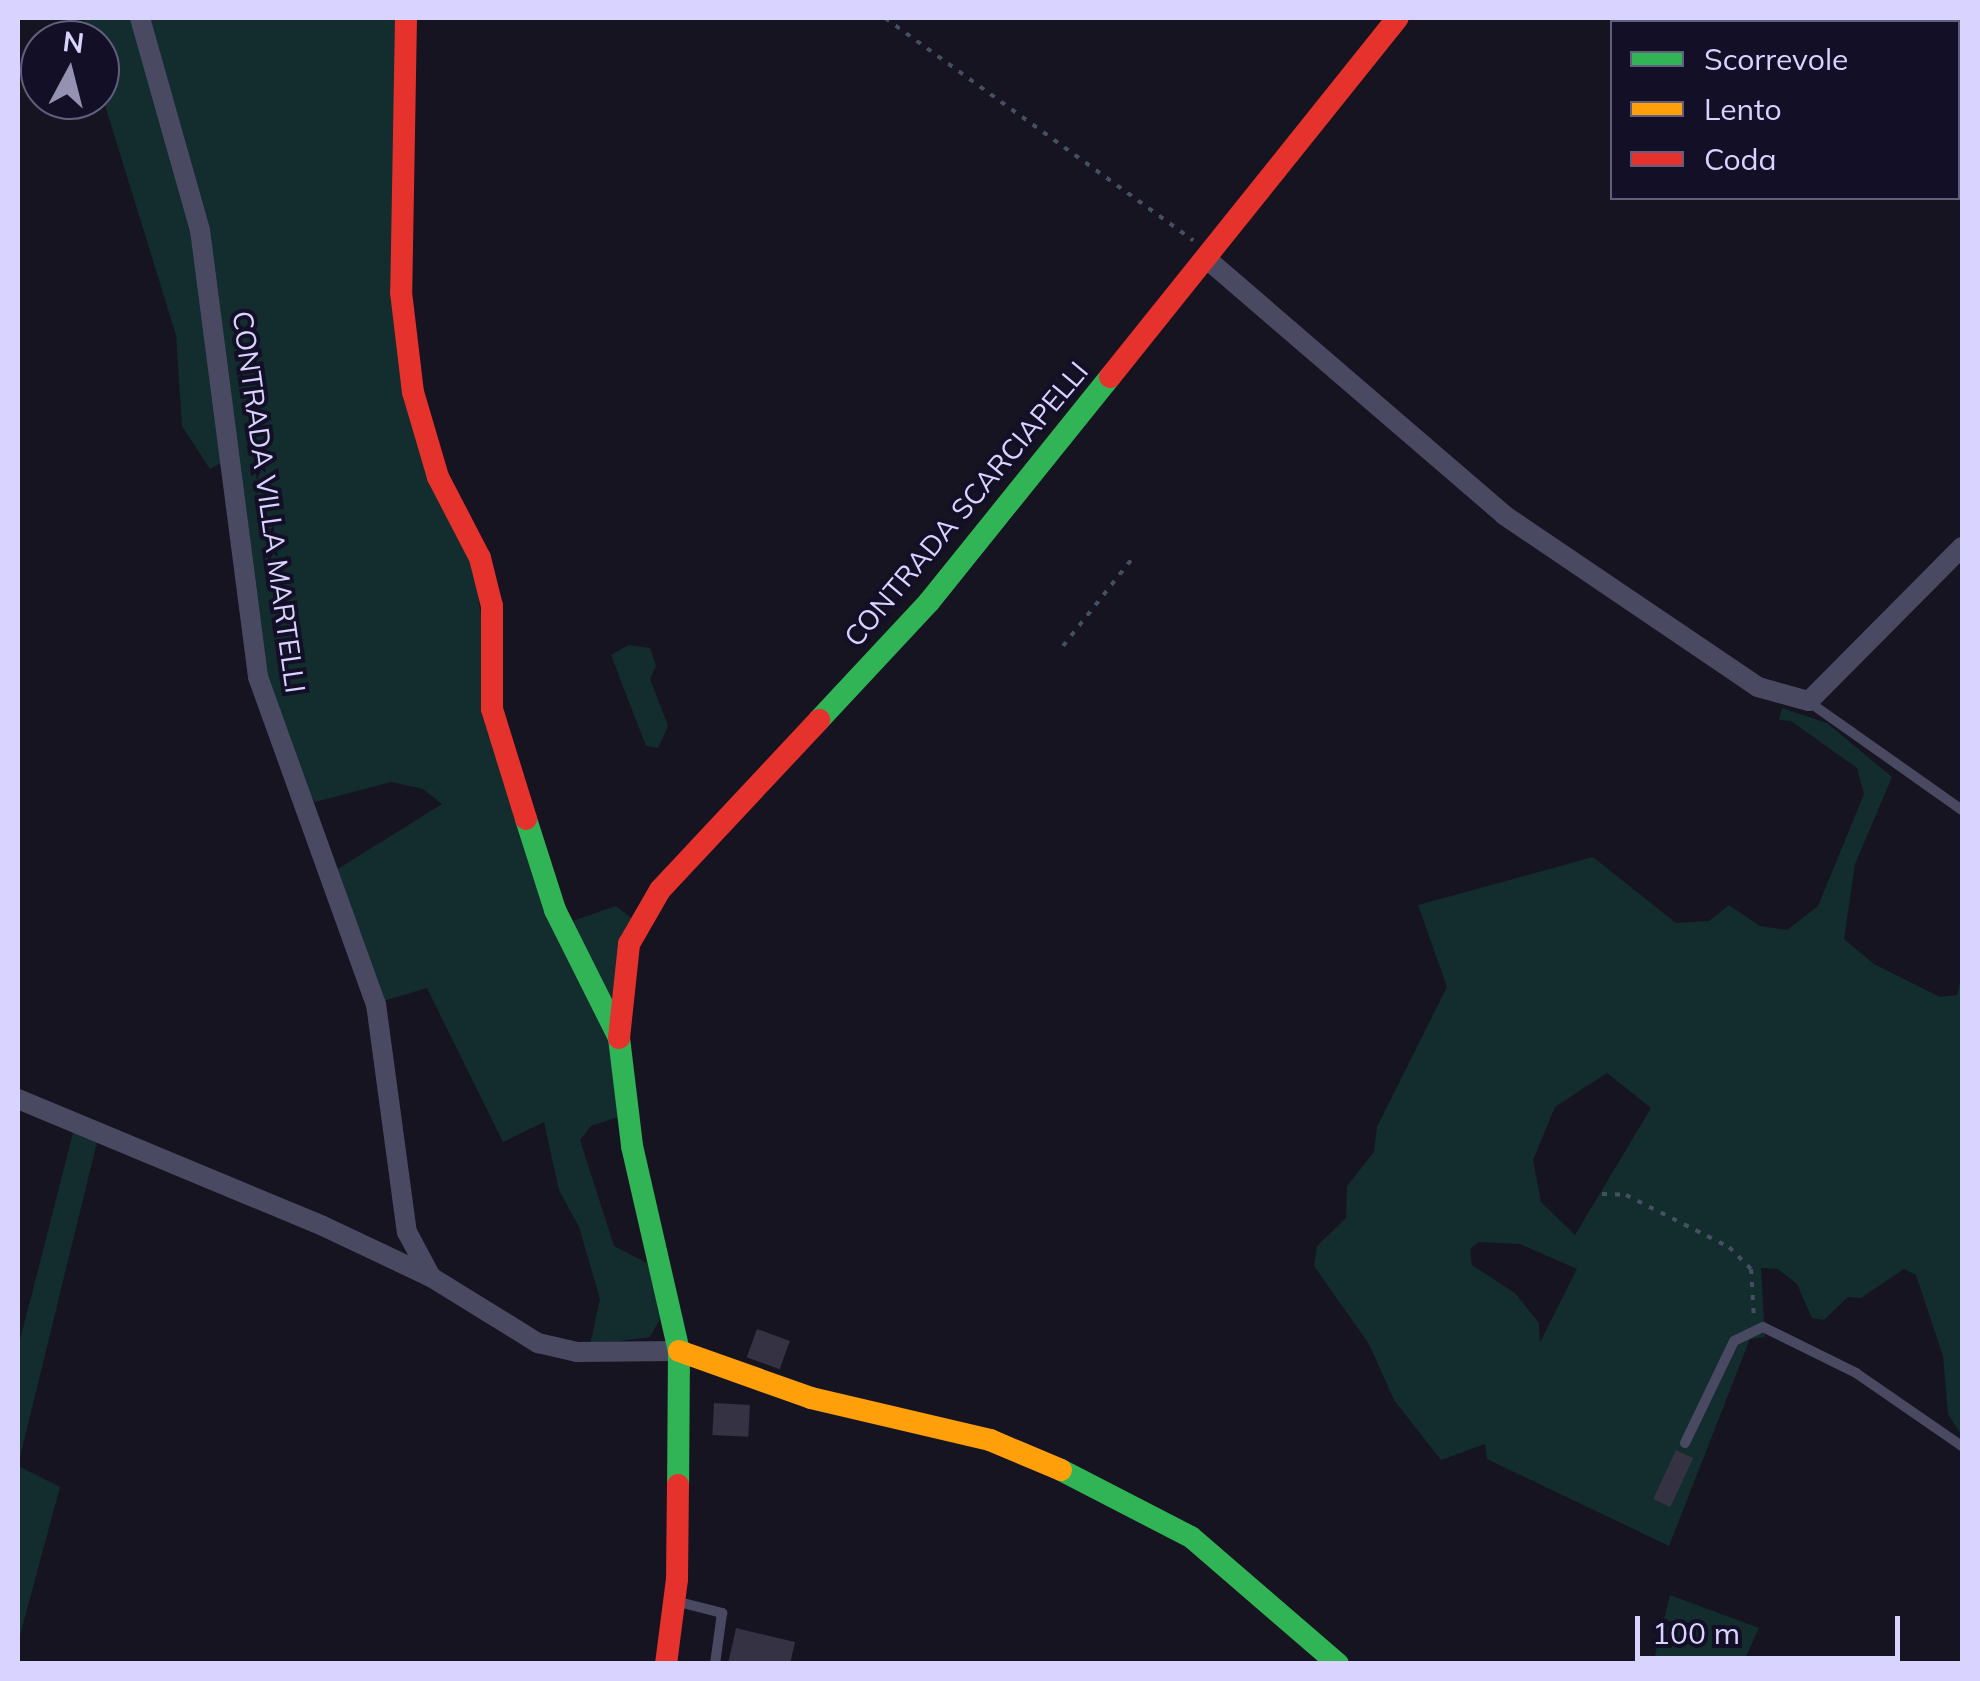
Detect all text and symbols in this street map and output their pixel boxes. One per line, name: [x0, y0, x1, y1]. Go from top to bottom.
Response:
north arrow: [20, 20, 120, 120]
legend: [1610, 20, 1960, 200]
text: N: [61, 23, 86, 60]
text: Scorrevole: [1704, 40, 1848, 78]
text: Lento: [1704, 90, 1782, 128]
text: Coda: [1704, 140, 1777, 178]
street label: CONTRADA VILLA MARTELLI: [226, 309, 312, 695]
street label: CONTRADA SCARCIAPELLI: [837, 355, 1095, 653]
scale bar: [1640, 1596, 1905, 1658]
text: 100 m: [1652, 1614, 1740, 1652]

